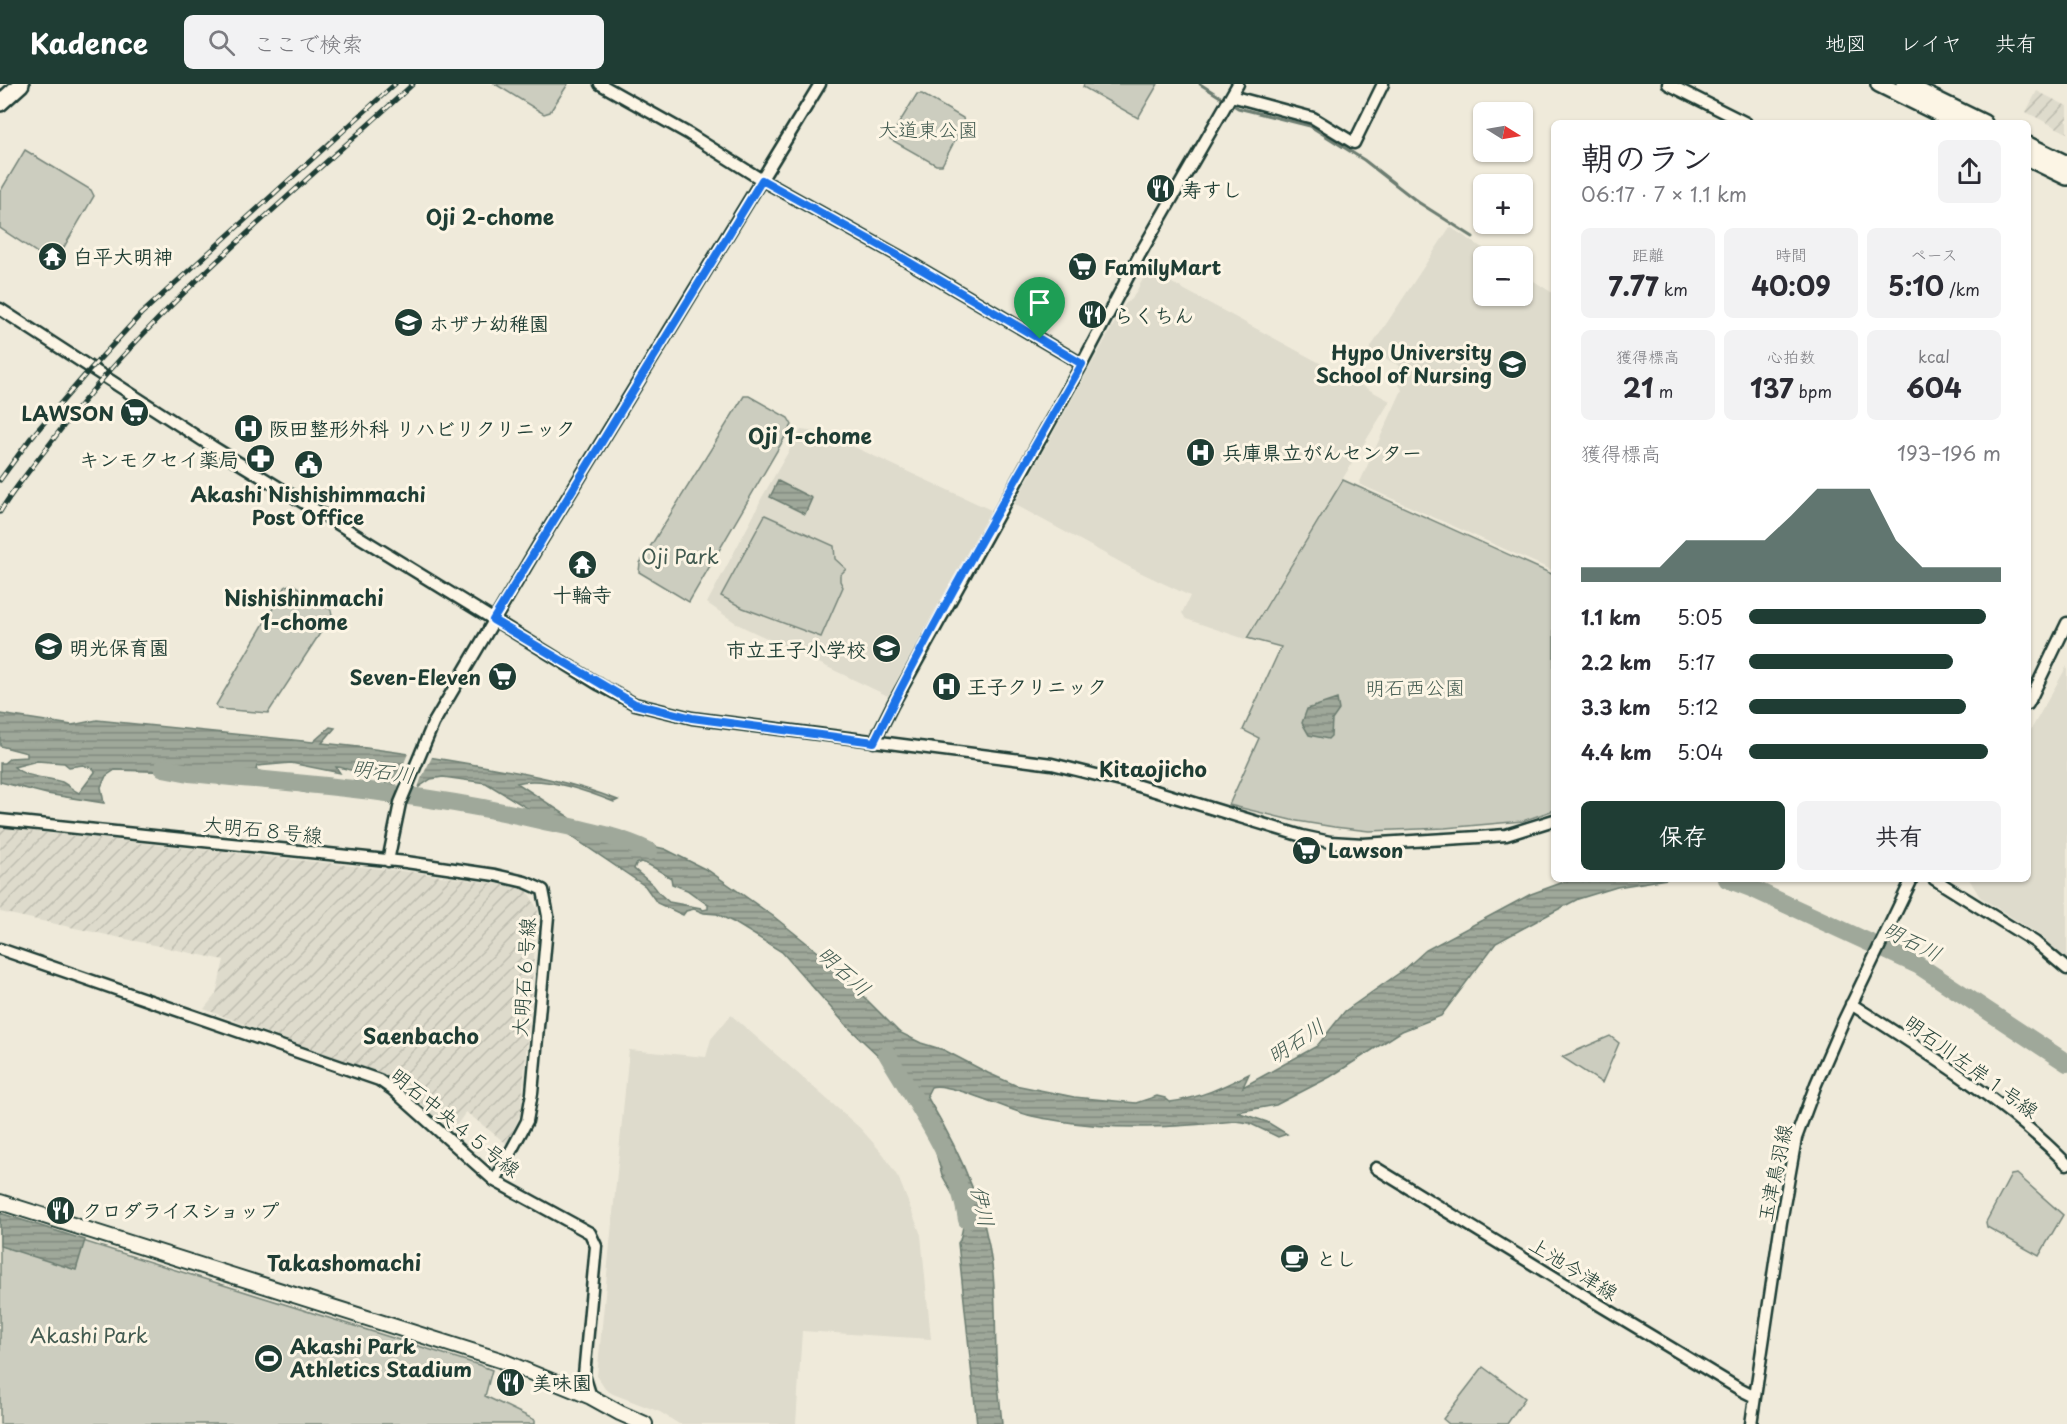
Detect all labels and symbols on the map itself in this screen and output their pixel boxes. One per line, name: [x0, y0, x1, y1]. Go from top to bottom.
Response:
north arrow: [1473, 102, 1533, 162]
park label: 大道東公園: [878, 114, 978, 144]
restaurant icon: 寿すし: [1145, 173, 1177, 205]
place label: 寿すし: [1182, 174, 1242, 204]
district label: Oji 2-chome: [426, 200, 554, 232]
temple icon: 白平大明神: [36, 240, 68, 272]
place label: 白平大明神: [73, 241, 173, 271]
supermarket icon: FamilyMart: [1067, 251, 1099, 283]
place label: FamilyMart: [1104, 252, 1222, 282]
pin: [1014, 277, 1065, 339]
restaurant icon: らくちん: [1077, 299, 1109, 331]
place label: らくちん: [1114, 300, 1194, 330]
school or university icon: ホザナ幼稚園: [392, 307, 424, 339]
place label: ホザナ幼稚園: [429, 308, 549, 338]
place label: Hypo University School of Nursing: [1316, 337, 1492, 390]
school or university icon: Hypo University School of Nursing: [1497, 348, 1529, 380]
supermarket icon: LAWSON: [119, 397, 151, 429]
place label: LAWSON: [22, 398, 114, 428]
hospital icon: 阪田整形外科 リハビリクリニック: [232, 412, 264, 444]
place label: 阪田整形外科 リハビリクリニック: [269, 413, 575, 443]
district label: Oji 1-chome: [748, 419, 872, 451]
hospital icon: 兵庫県立がんセンター: [1185, 436, 1217, 468]
place label: 兵庫県立がんセンター: [1222, 437, 1422, 467]
pharmacy icon: キンモクセイ薬局: [244, 443, 276, 475]
place label: キンモクセイ薬局: [79, 444, 239, 474]
public building icon: Akashi Nishishimmachi Post Office: [292, 448, 324, 480]
place label: Akashi Nishishimmachi Post Office: [191, 479, 426, 532]
park label: Oji Park: [641, 541, 719, 571]
temple icon: 十輪寺: [566, 548, 598, 580]
place label: 十輪寺: [552, 579, 612, 609]
district label: Nishishinmachi 1-chome: [224, 581, 384, 637]
school or university icon: 明光保育園: [32, 631, 64, 663]
place label: 明光保育園: [69, 632, 169, 662]
school or university icon: 市立王子小学校: [871, 633, 903, 665]
place label: 市立王子小学校: [726, 634, 866, 664]
supermarket icon: Seven-Eleven: [486, 661, 518, 693]
place label: Seven-Eleven: [350, 662, 481, 692]
hospital icon: 王子クリニック: [930, 670, 962, 702]
place label: 王子クリニック: [967, 671, 1107, 701]
park label: 明石西公園: [1365, 672, 1465, 702]
water label: 明石川: [350, 750, 416, 790]
district label: Kitaojicho: [1099, 752, 1207, 784]
street label: 大明石８号線: [202, 808, 324, 850]
supermarket icon: Lawson: [1291, 834, 1323, 866]
place label: Lawson: [1328, 835, 1403, 865]
water label: 明石川: [1878, 911, 1948, 969]
street label: 大明石６号線: [504, 916, 542, 1038]
water label: 明石川: [811, 937, 879, 1003]
street label: 明石川左岸１号線: [1898, 1007, 2046, 1125]
water label: 明石川: [1260, 1009, 1330, 1071]
district label: Saenbacho: [363, 1019, 479, 1051]
street label: 明石中央４５号線: [384, 1060, 528, 1184]
street label: 玉津鳥羽線: [1749, 1121, 1799, 1225]
water label: 伊川: [964, 1182, 1004, 1230]
restaurant icon: クロダライスショップ: [45, 1194, 77, 1226]
place label: クロダライスショップ: [82, 1195, 279, 1225]
street label: 上池今津線: [1524, 1229, 1624, 1307]
cafe icon: とし: [1279, 1242, 1311, 1274]
place label: とし: [1316, 1243, 1356, 1273]
district label: Takashomachi: [267, 1246, 421, 1278]
park label: Akashi Park: [30, 1320, 148, 1350]
place label: Akashi Park Athletics Stadium: [289, 1331, 472, 1384]
sports icon: Akashi Park Athletics Stadium: [253, 1342, 285, 1374]
restaurant icon: 美味園: [495, 1366, 527, 1398]
place label: 美味園: [532, 1367, 592, 1397]

